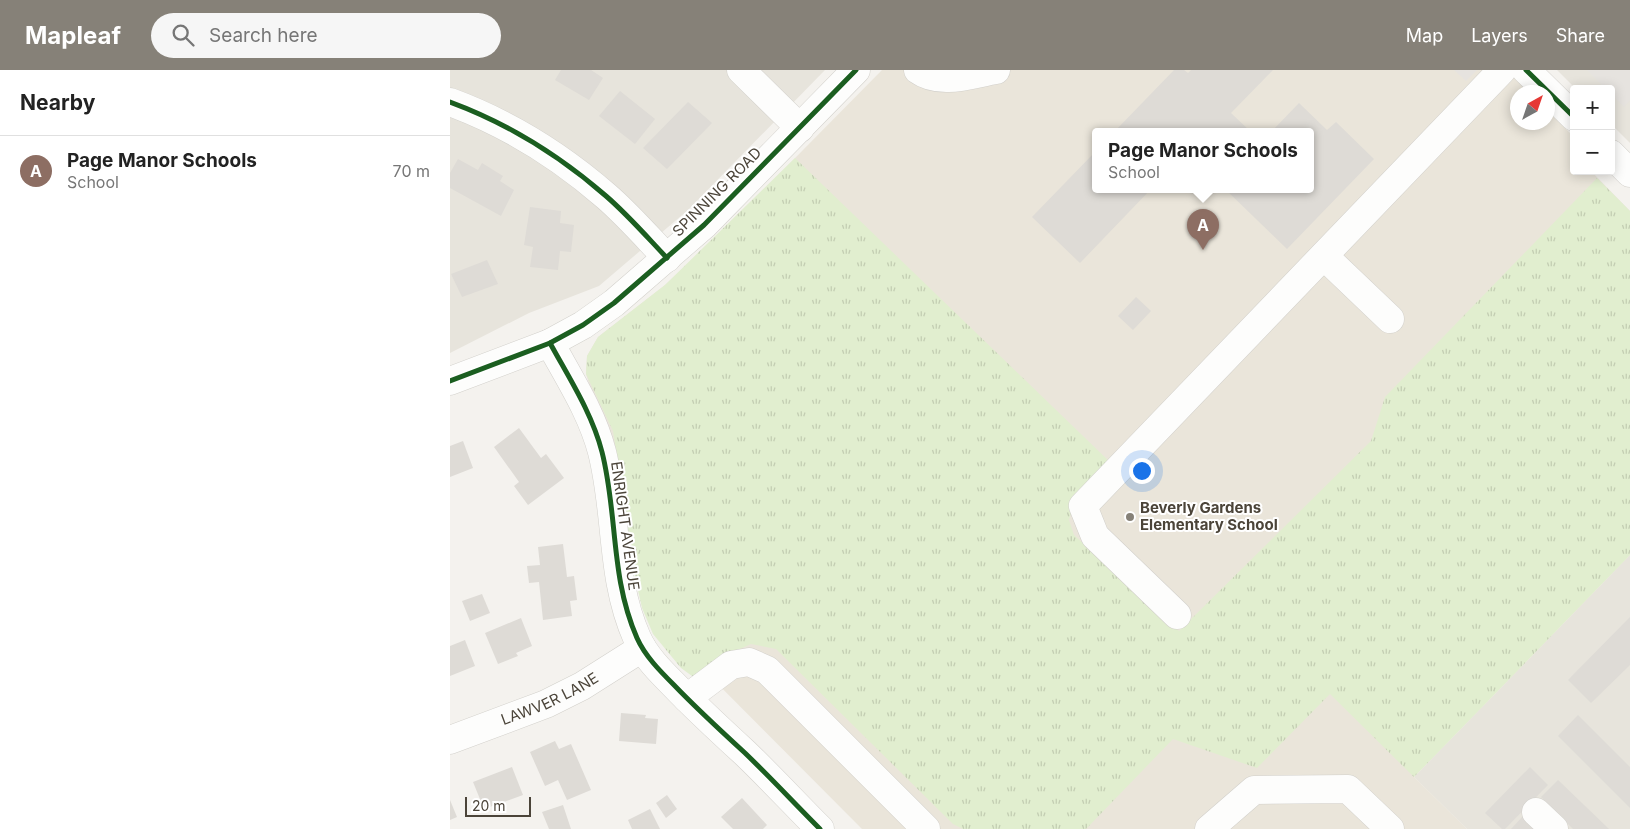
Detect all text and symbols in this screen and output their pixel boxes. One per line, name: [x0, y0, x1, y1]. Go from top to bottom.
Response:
search box: [151, 13, 501, 58]
text: Mapleaf: [25, 21, 121, 50]
icon: search: [169, 21, 197, 49]
text: Search here: [209, 24, 318, 47]
text: Map: [1406, 25, 1443, 46]
text: Layers: [1471, 25, 1528, 46]
text: Share: [1556, 25, 1605, 46]
north arrow: [1510, 85, 1555, 130]
map controls: [1570, 85, 1615, 175]
button: +: [1570, 85, 1615, 130]
text: Nearby: [20, 90, 95, 115]
popup: [1092, 128, 1314, 193]
button: −: [1570, 130, 1615, 175]
text: Page Manor Schools: [1108, 139, 1298, 162]
street label: SPINNING ROAD: [668, 143, 765, 240]
text: Page Manor Schools: [67, 149, 257, 172]
text: A: [30, 161, 42, 181]
text: 70 m: [393, 161, 430, 181]
text: School: [1108, 162, 1160, 182]
text: School: [67, 172, 119, 192]
pin: A: [1187, 209, 1219, 250]
your location: [1129, 458, 1155, 484]
street label: ENRIGHT AVENUE: [607, 460, 644, 592]
place label: Beverly Gardens Elementary School: [1140, 498, 1278, 534]
marker: Beverly Gardens Elementary School: [1124, 511, 1136, 523]
street label: LAWVER LANE: [498, 668, 602, 729]
scale bar: [465, 794, 531, 817]
text: 20 m: [472, 797, 506, 814]

